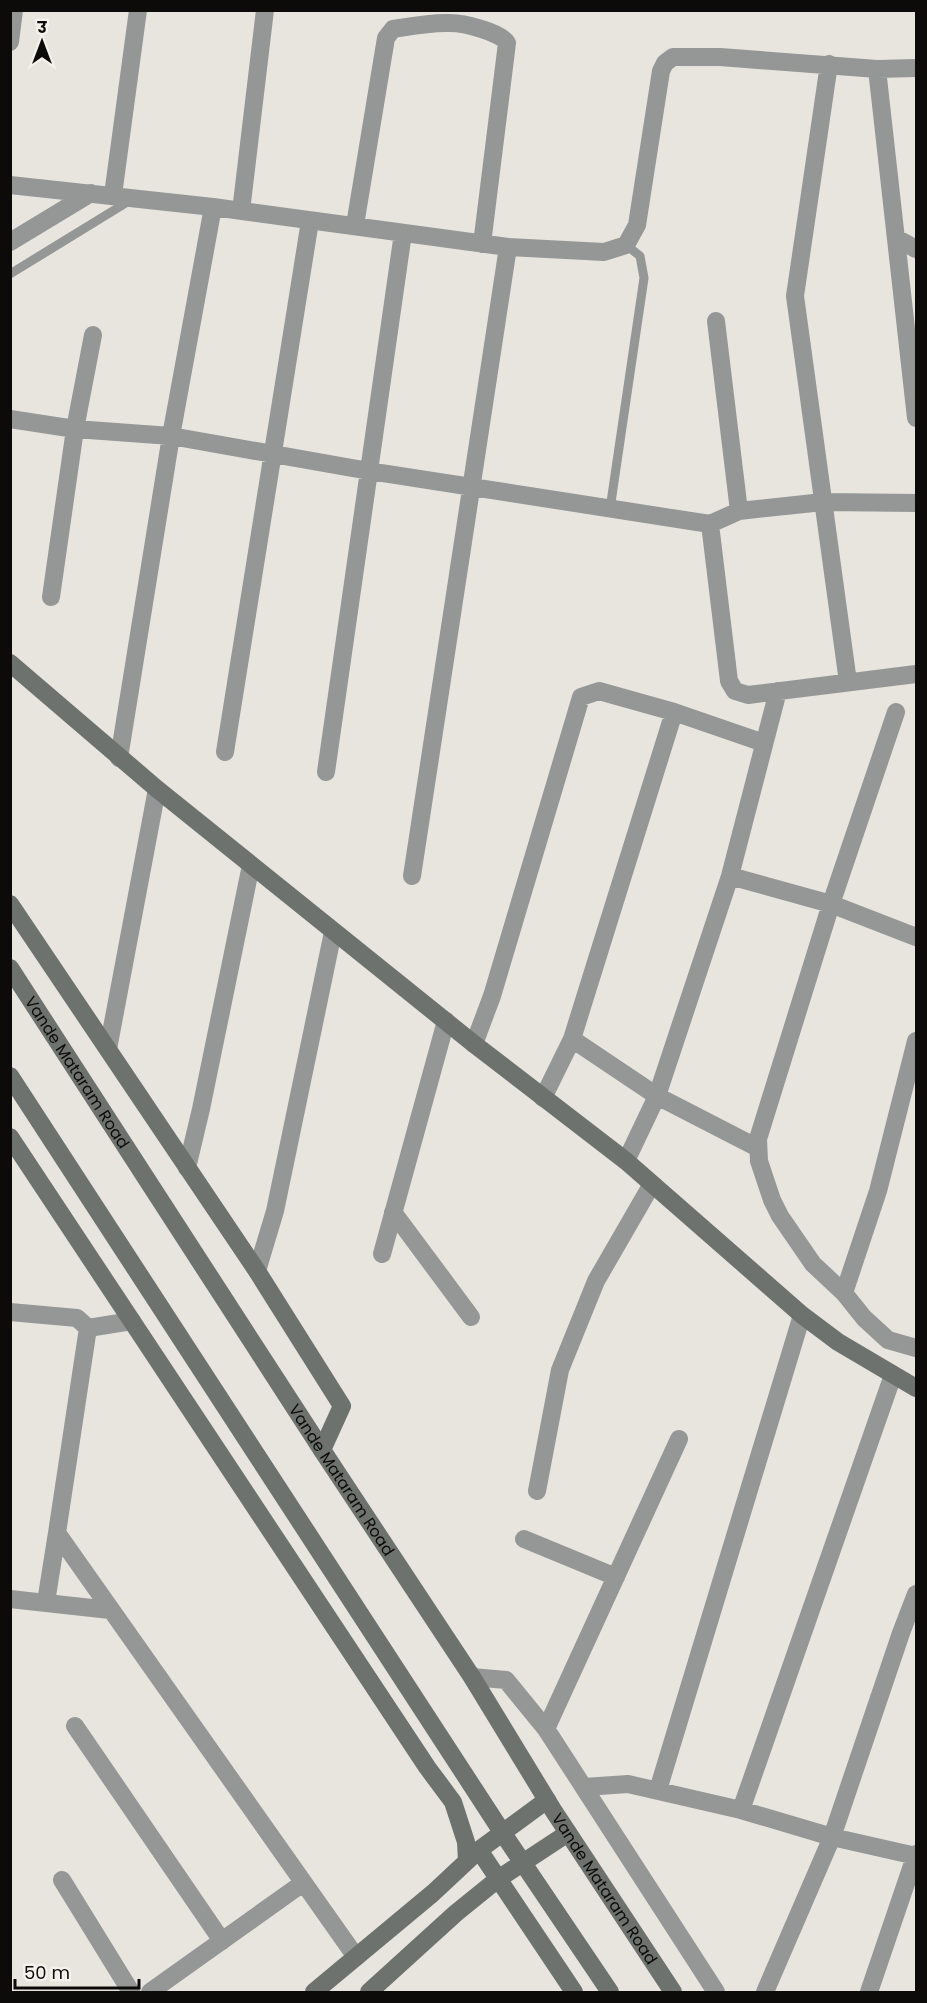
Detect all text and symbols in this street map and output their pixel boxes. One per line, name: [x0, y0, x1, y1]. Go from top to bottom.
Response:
north arrow: [12, 12, 72, 72]
text: उ: [36, 16, 47, 39]
street label: Vande Mataram Road: [19, 992, 135, 1153]
street label: Vande Mataram Road: [283, 1400, 400, 1561]
street label: Vande Mataram Road: [546, 1808, 663, 1969]
scale bar: [15, 1952, 140, 1990]
text: 50 m: [24, 1960, 70, 1985]

